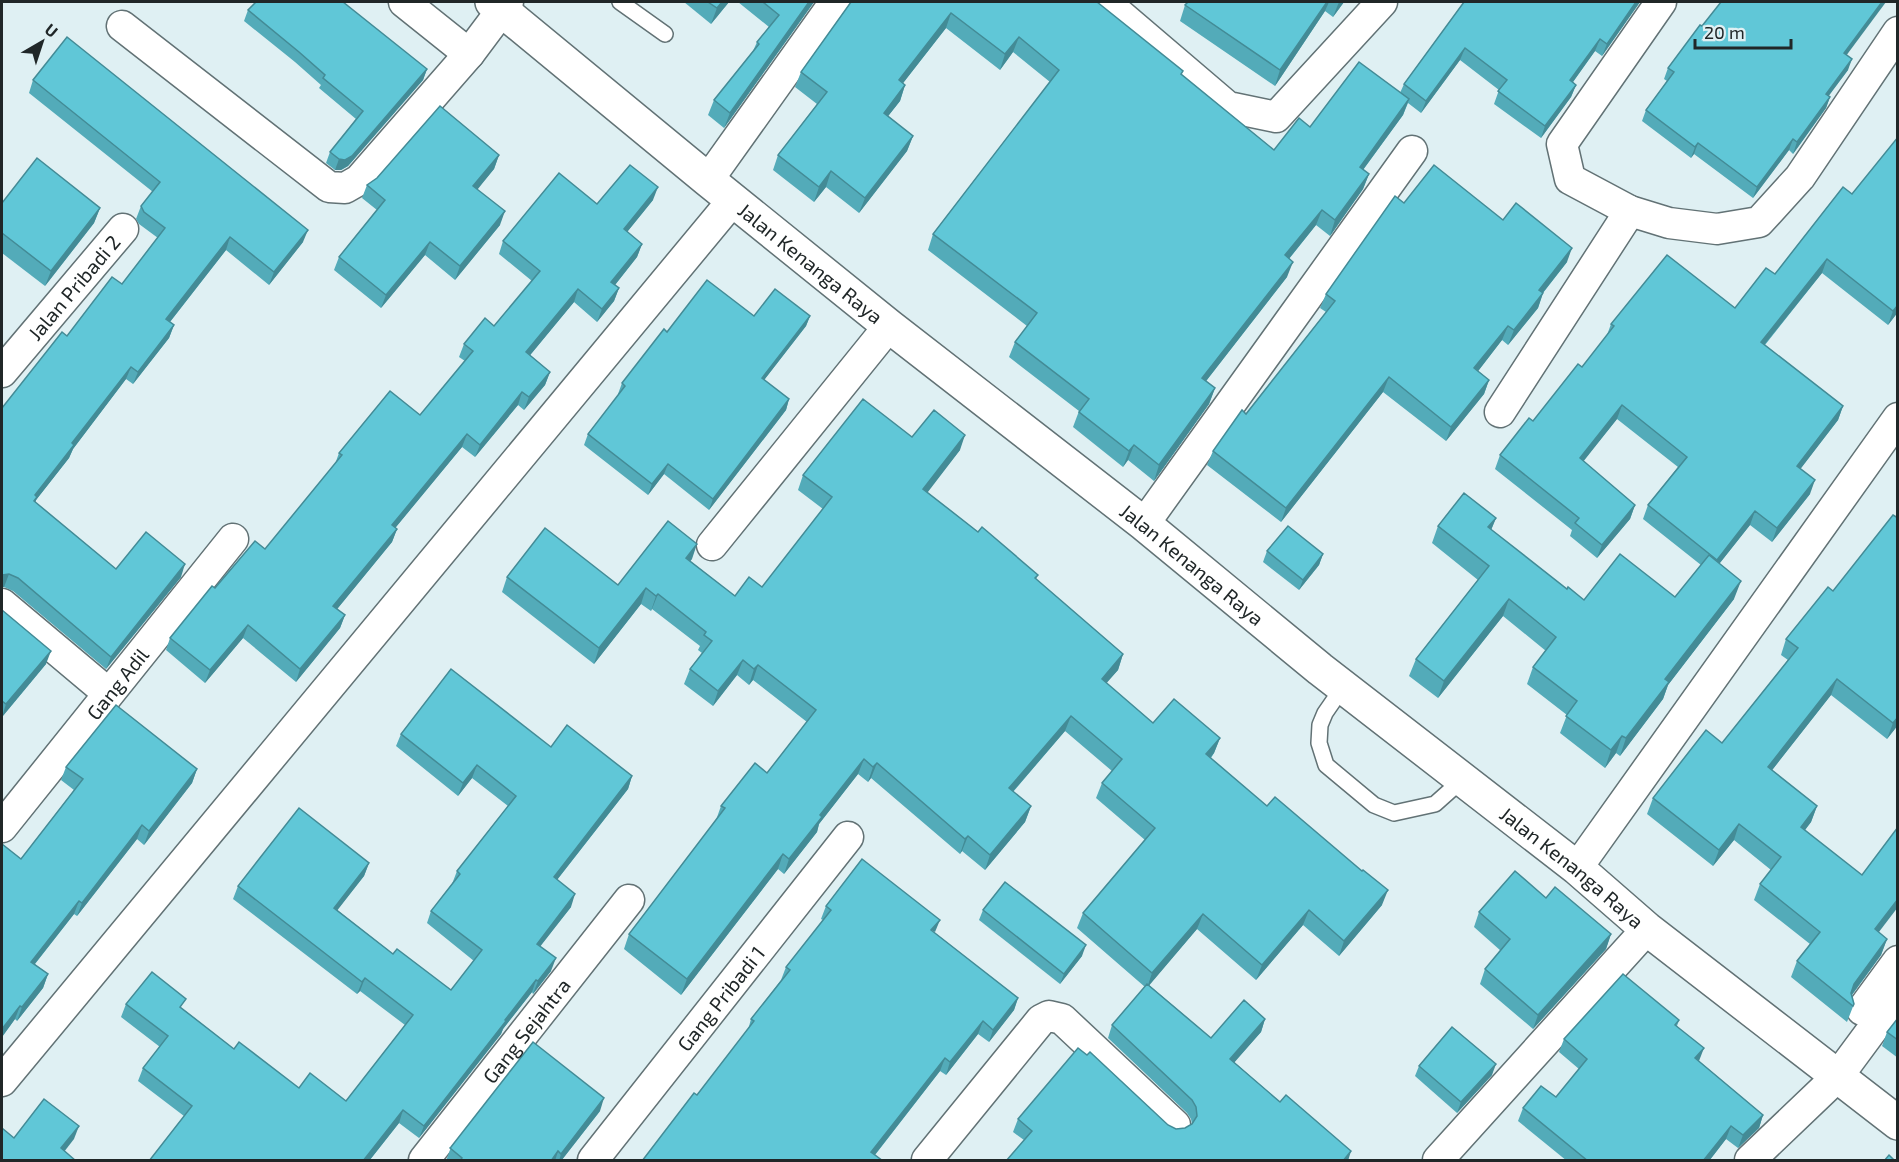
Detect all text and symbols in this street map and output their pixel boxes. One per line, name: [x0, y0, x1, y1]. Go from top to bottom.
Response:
north arrow: [12, 12, 72, 72]
scale bar: [1695, 12, 1791, 50]
text: U: [42, 19, 62, 41]
text: 20 m: [1704, 21, 1745, 43]
street label: Jalan Kenanga Raya: [734, 197, 888, 328]
street label: Jalan Pribadi 2: [22, 230, 125, 345]
street label: Jalan Kenanga Raya: [1116, 498, 1269, 630]
street label: Gang Adil: [81, 643, 153, 724]
street label: Jalan Kenanga Raya: [1496, 801, 1649, 933]
street label: Gang Pribadi 1: [672, 941, 769, 1056]
street label: Gang Sejahtra: [477, 973, 575, 1088]

